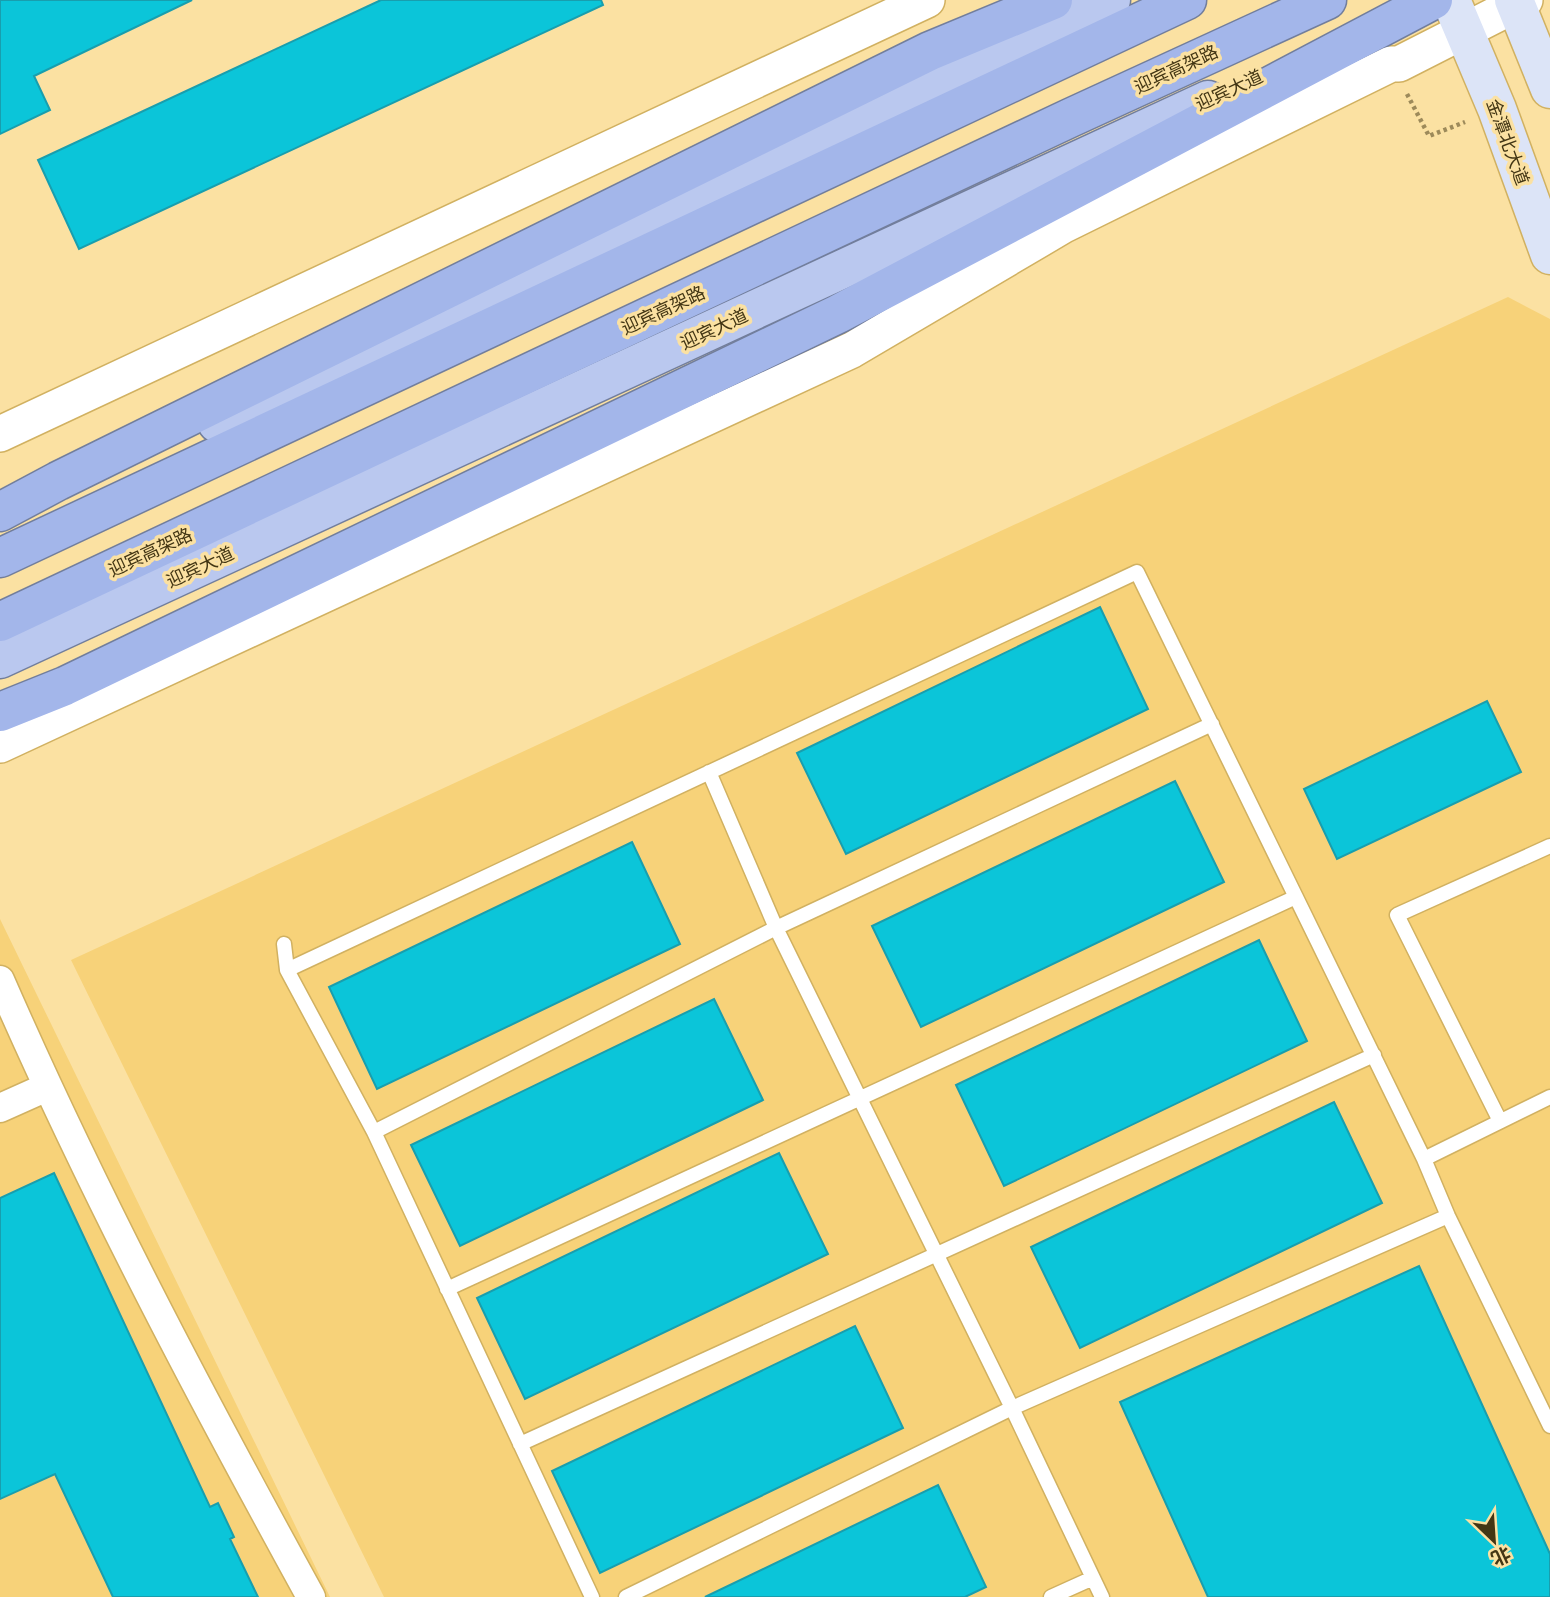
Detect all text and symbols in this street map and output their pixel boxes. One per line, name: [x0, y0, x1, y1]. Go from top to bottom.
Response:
street label: 迎宾高架路: [1130, 40, 1222, 98]
street label: 迎宾大道: [1192, 64, 1266, 116]
street label: 金潭北大道: [1482, 96, 1534, 188]
street label: 迎宾高架路: [617, 281, 709, 339]
street label: 迎宾大道: [677, 303, 751, 355]
street label: 迎宾高架路: [104, 523, 196, 581]
street label: 迎宾大道: [163, 541, 237, 593]
north arrow: [1459, 1506, 1529, 1576]
text: 北: [1487, 1542, 1515, 1571]

